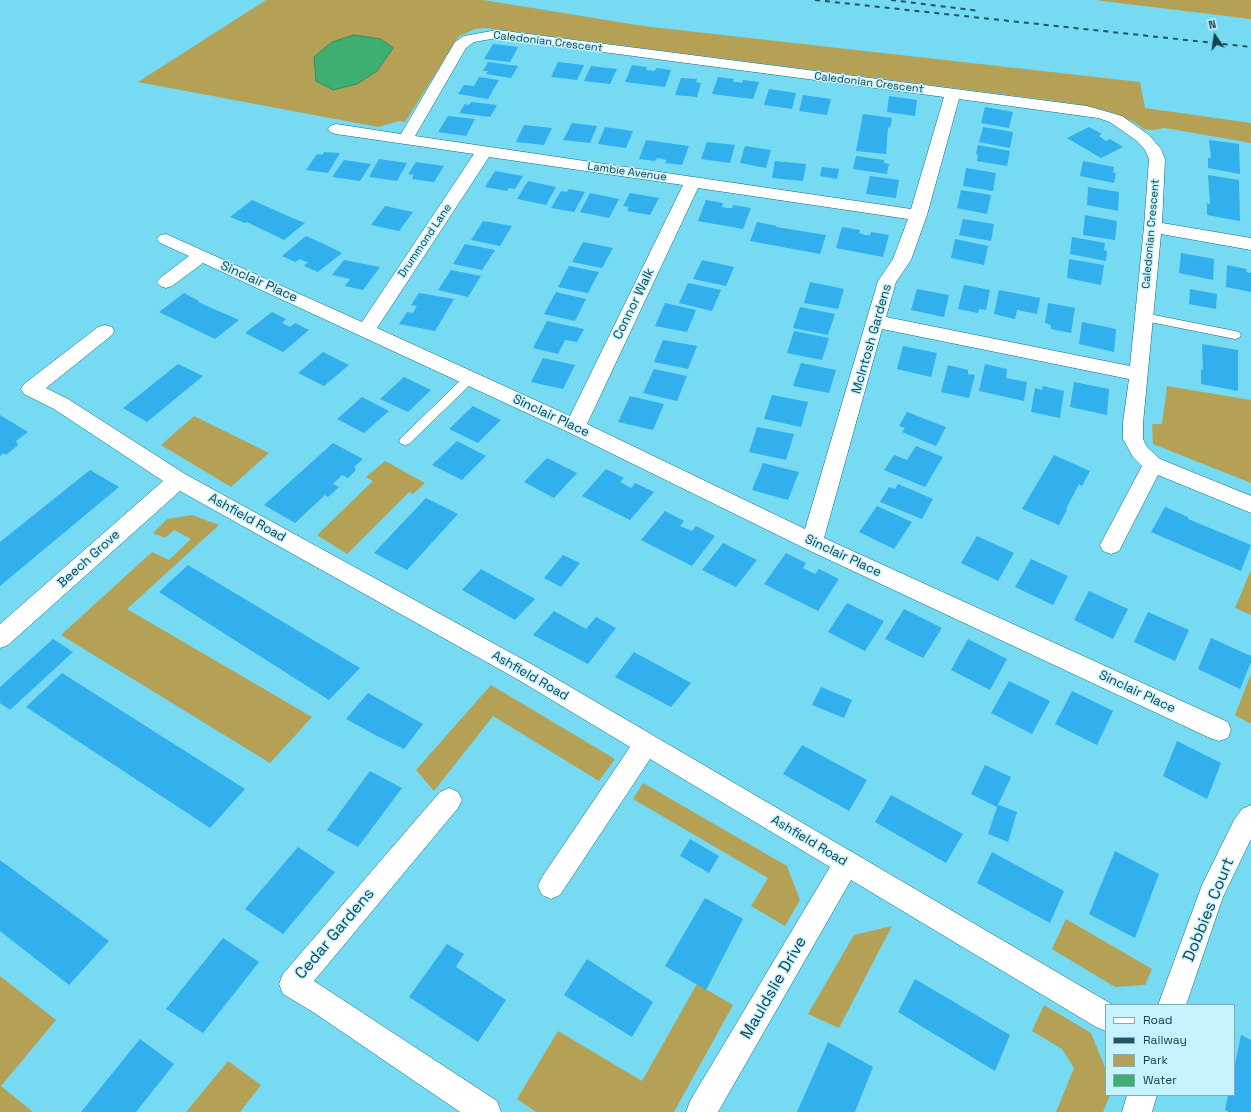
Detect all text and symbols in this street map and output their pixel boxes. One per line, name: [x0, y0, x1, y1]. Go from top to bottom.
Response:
north arrow: [1195, 16, 1235, 56]
text: N: [1207, 17, 1217, 32]
street label: Caledonian Crescent: [493, 29, 603, 55]
street label: Caledonian Crescent: [814, 70, 924, 96]
street label: Lambie Avenue: [587, 160, 667, 184]
street label: Caledonian Crescent: [1140, 179, 1162, 289]
street label: Drummond Lane: [395, 202, 455, 280]
street label: Sinclair Place: [218, 258, 300, 306]
street label: Connor Walk: [610, 266, 658, 342]
street label: McIntosh Gardens: [849, 282, 895, 396]
street label: Sinclair Place: [510, 391, 592, 441]
street label: Ashfield Road: [206, 490, 288, 546]
street label: Beech Grove: [55, 527, 123, 591]
street label: Sinclair Place: [802, 531, 884, 581]
street label: Ashfield Road: [489, 648, 571, 704]
street label: Sinclair Place: [1096, 667, 1178, 717]
street label: Ashfield Road: [768, 812, 850, 870]
street label: Dobbies Court: [1179, 855, 1239, 965]
street label: Cedar Gardens: [291, 885, 379, 983]
street label: Mauldslie Drive: [737, 933, 811, 1043]
legend: [1105, 1004, 1235, 1096]
text: Road: [1143, 1012, 1172, 1028]
text: Railway: [1143, 1032, 1187, 1048]
text: Park: [1143, 1052, 1168, 1068]
text: Water: [1143, 1072, 1177, 1088]

